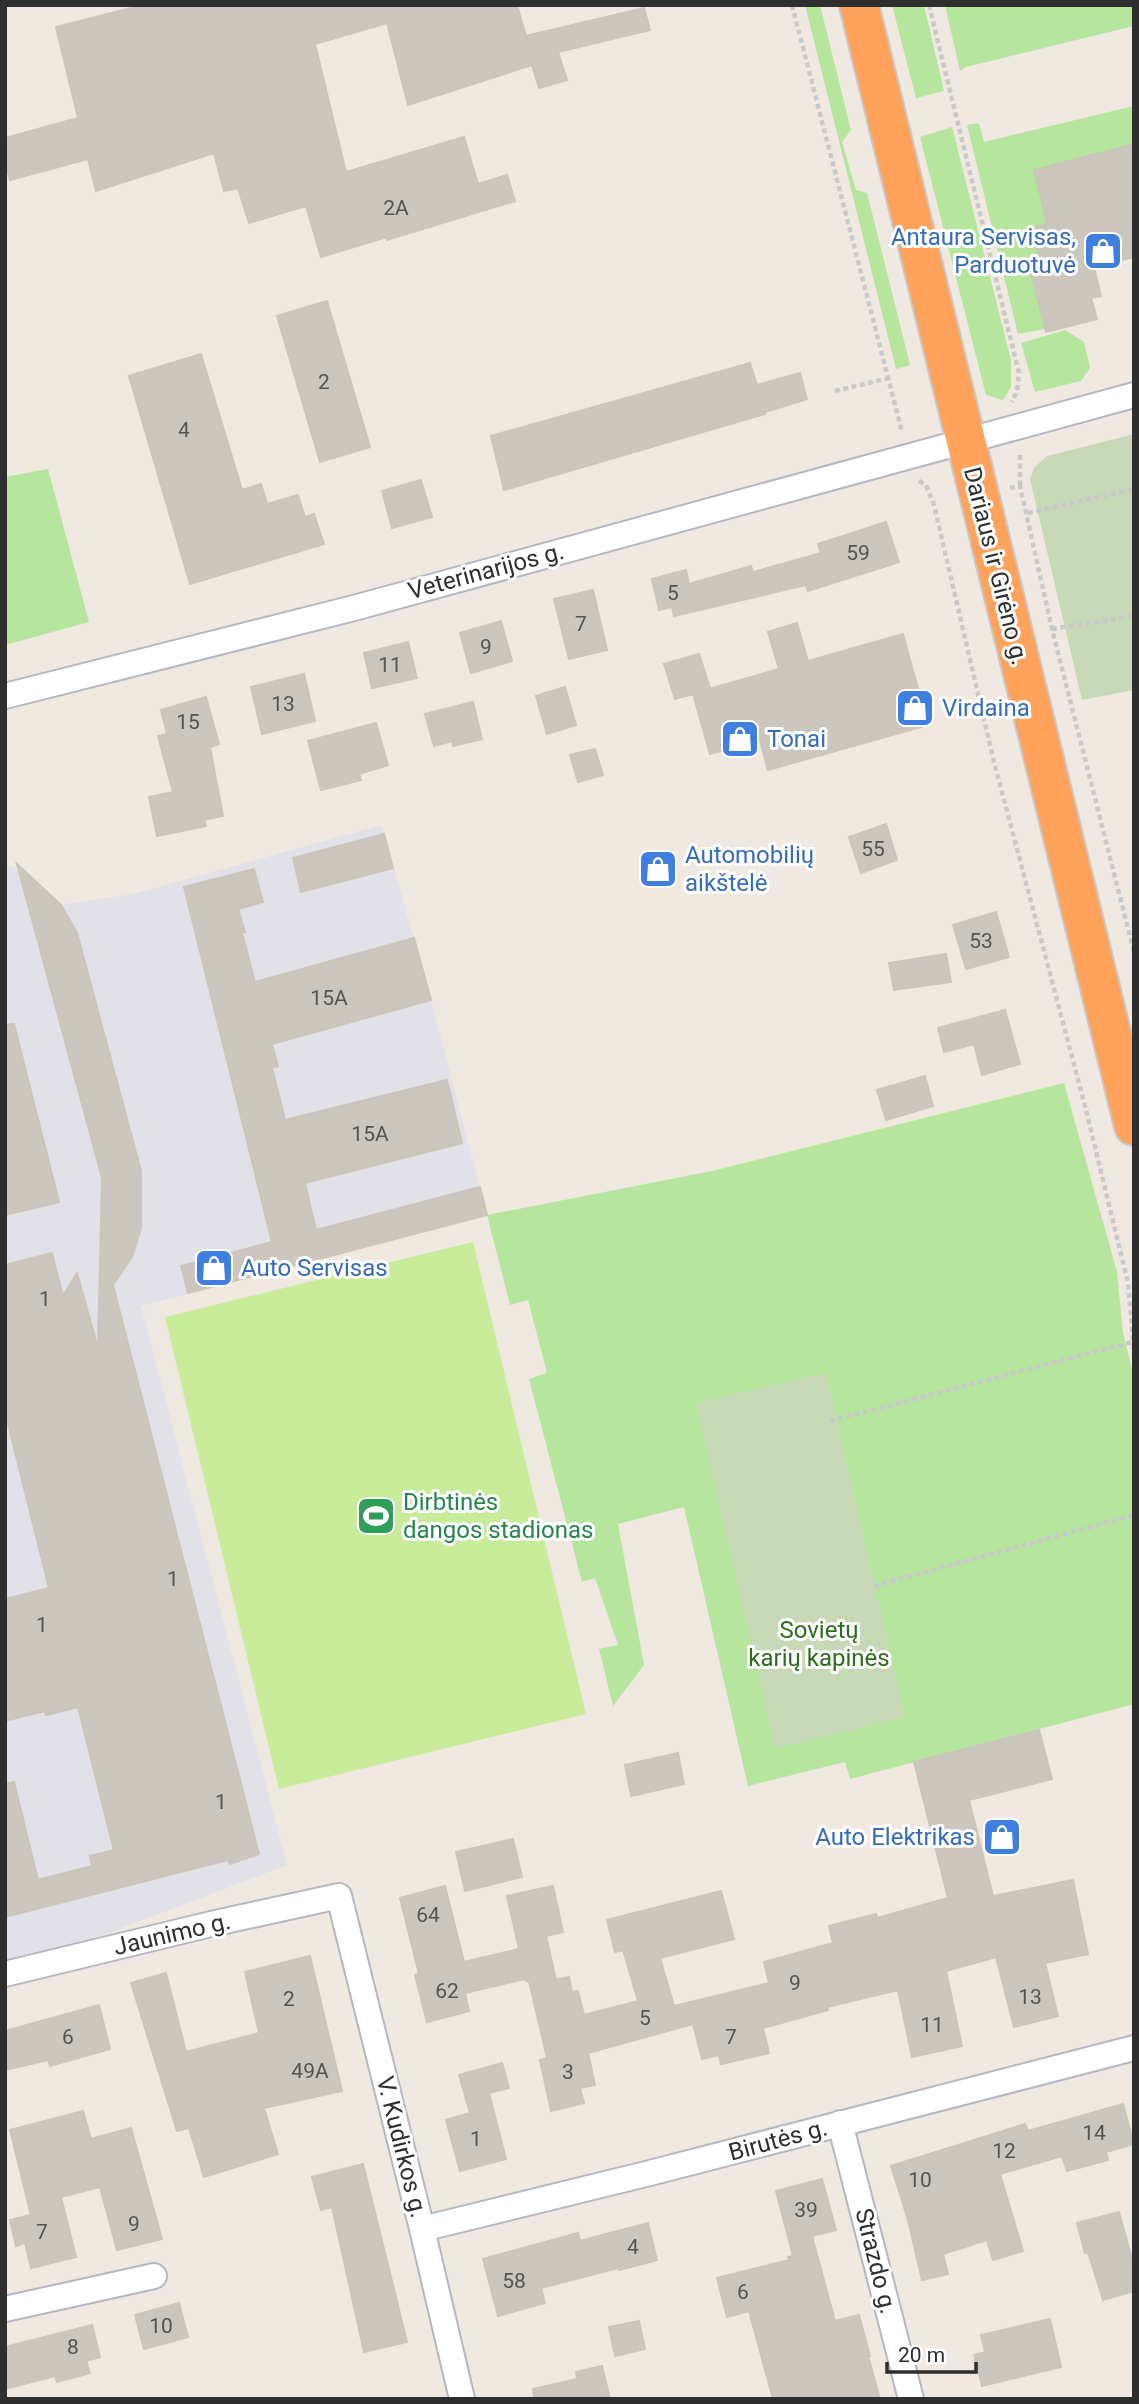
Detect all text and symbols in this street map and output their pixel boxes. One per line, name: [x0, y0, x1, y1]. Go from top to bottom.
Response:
house number: 2A: [383, 196, 409, 220]
place label: Antaura Servisas, Parduotuvė: [891, 223, 1076, 279]
shop icon: Antaura Servisas, Parduotuvė: [1082, 230, 1124, 272]
house number: 2: [318, 370, 330, 394]
house number: 4: [178, 418, 190, 442]
street label: Dariaus ir Girėno g.: [958, 464, 1034, 668]
street label: Veterinarijos g.: [405, 537, 567, 605]
house number: 59: [846, 541, 870, 565]
house number: 5: [667, 581, 679, 605]
house number: 7: [575, 612, 587, 636]
house number: 9: [480, 635, 492, 659]
house number: 11: [378, 653, 402, 677]
shop icon: Virdaina: [894, 687, 936, 729]
house number: 13: [271, 692, 295, 716]
place label: Virdaina: [942, 694, 1030, 722]
house number: 15: [176, 710, 200, 734]
shop icon: Tonai: [719, 718, 761, 760]
place label: Tonai: [767, 725, 826, 753]
house number: 55: [861, 837, 885, 861]
place label: Automobilių aikštelė: [685, 841, 814, 897]
shop icon: Automobilių aikštelė: [637, 848, 679, 890]
house number: 53: [969, 929, 993, 953]
house number: 15A: [310, 986, 348, 1010]
house number: 15A: [351, 1122, 389, 1146]
shop icon: Auto Servisas: [193, 1247, 235, 1289]
place label: Auto Servisas: [241, 1254, 388, 1282]
house number: 1: [39, 1287, 51, 1311]
place label: Dirbtinės dangos stadionas: [403, 1488, 593, 1544]
sports icon: Dirbtinės dangos stadionas: [355, 1495, 397, 1537]
house number: 1: [167, 1567, 179, 1591]
house number: 1: [36, 1613, 48, 1637]
park label: Sovietų karių kapinės: [748, 1616, 890, 1672]
house number: 1: [215, 1790, 227, 1814]
shop icon: Auto Elektrikas: [981, 1816, 1023, 1858]
place label: Auto Elektrikas: [815, 1823, 975, 1851]
house number: 64: [416, 1903, 440, 1927]
street label: Jaunimo g.: [111, 1907, 233, 1961]
house number: 9: [789, 1971, 801, 1995]
house number: 62: [435, 1979, 459, 2003]
house number: 13: [1018, 1985, 1042, 2009]
house number: 2: [283, 1987, 295, 2011]
house number: 5: [639, 2006, 651, 2030]
house number: 11: [920, 2013, 944, 2037]
house number: 6: [62, 2025, 74, 2049]
house number: 7: [725, 2025, 737, 2049]
house number: 49A: [291, 2059, 329, 2083]
house number: 3: [562, 2060, 574, 2084]
street label: V. Kudirkos g.: [371, 2074, 433, 2220]
street label: Birutės g.: [726, 2113, 830, 2167]
house number: 14: [1082, 2121, 1106, 2145]
house number: 1: [470, 2127, 482, 2151]
house number: 12: [992, 2139, 1016, 2163]
house number: 10: [908, 2168, 932, 2192]
house number: 39: [794, 2198, 818, 2222]
street label: Strazdo g.: [849, 2205, 903, 2317]
house number: 9: [128, 2212, 140, 2236]
house number: 7: [36, 2220, 48, 2244]
house number: 4: [627, 2235, 639, 2259]
house number: 58: [502, 2269, 526, 2293]
house number: 6: [737, 2280, 749, 2304]
house number: 10: [149, 2314, 173, 2338]
scale bar: [887, 2330, 976, 2374]
house number: 8: [67, 2335, 79, 2359]
text: 20 m: [898, 2343, 945, 2367]

